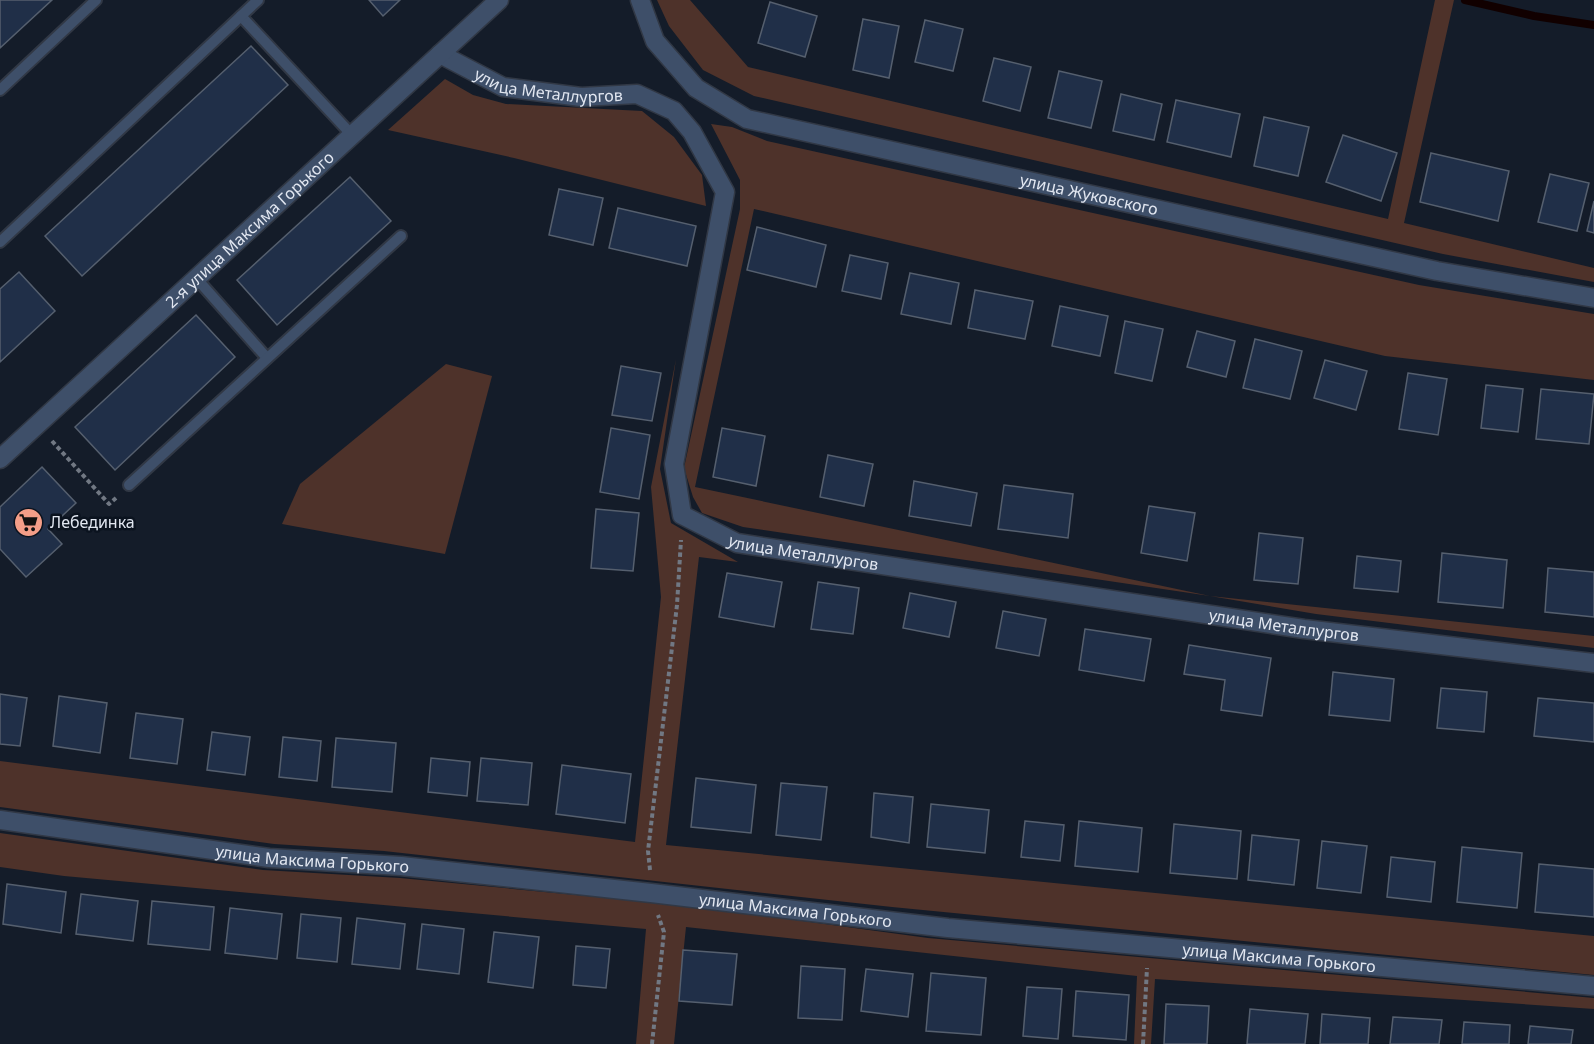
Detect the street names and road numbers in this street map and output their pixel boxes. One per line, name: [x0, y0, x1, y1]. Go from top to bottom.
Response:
street label: улица Металлургов: [471, 63, 623, 108]
street label: 2-я улица Максима Горького: [160, 146, 339, 313]
street label: улица Жуковского: [1018, 168, 1160, 220]
street label: улица Металлургов: [725, 529, 880, 575]
street label: улица Металлургов: [1208, 604, 1360, 646]
street label: улица Максима Горького: [214, 840, 410, 878]
street label: улица Максима Горького: [698, 888, 893, 932]
street label: улица Максима Горького: [1182, 938, 1377, 977]

